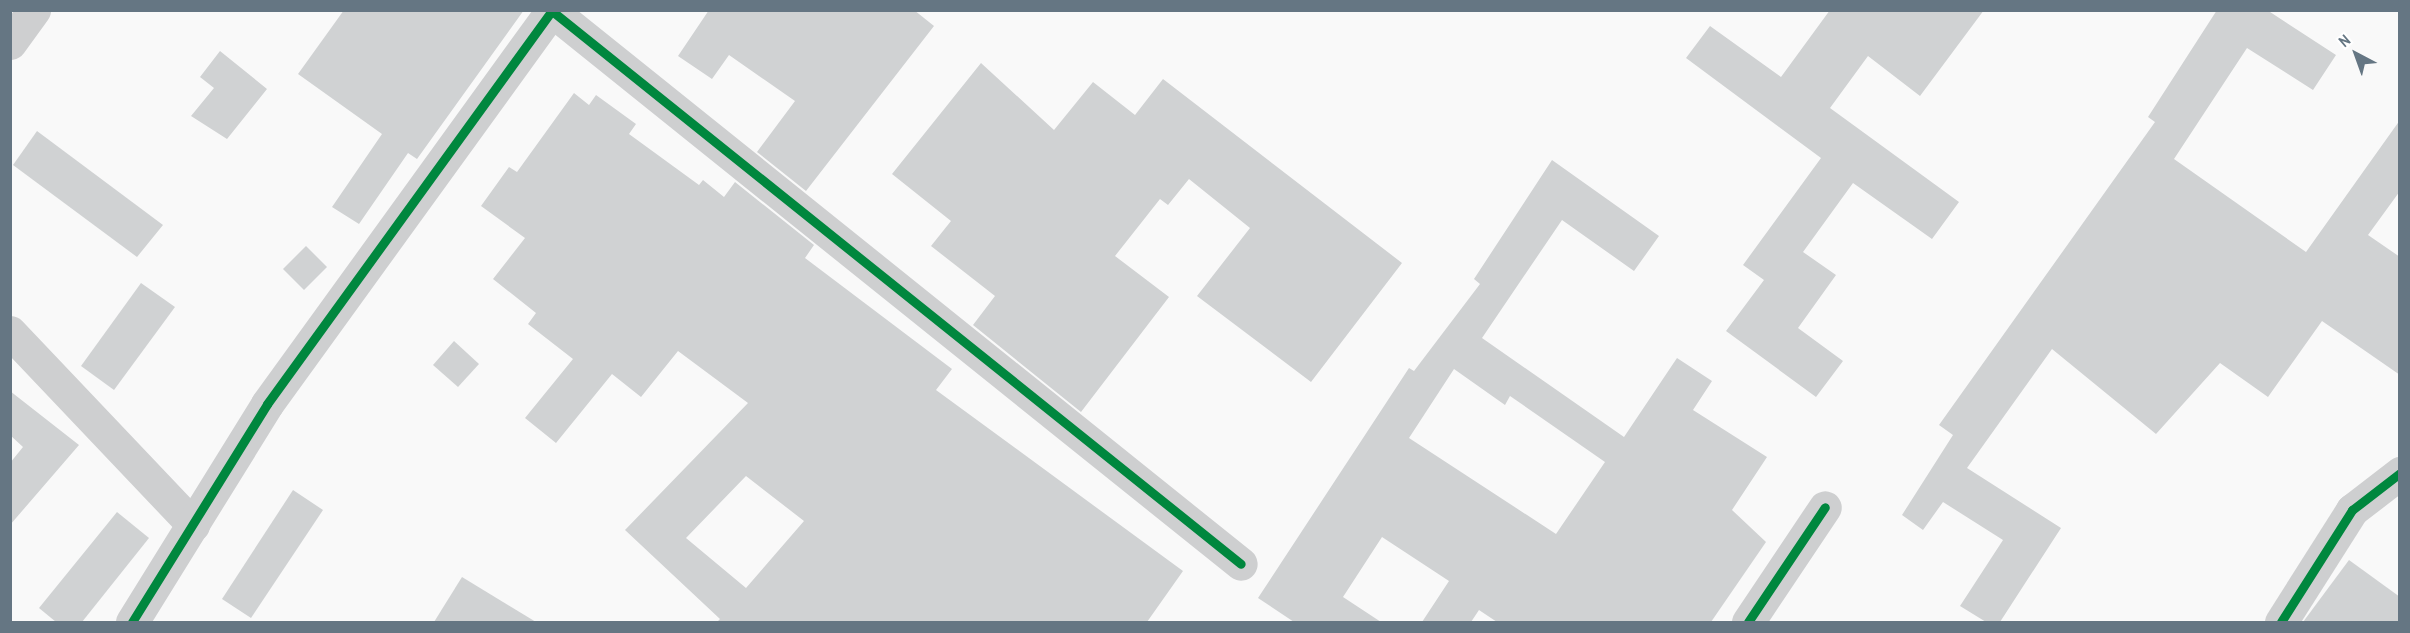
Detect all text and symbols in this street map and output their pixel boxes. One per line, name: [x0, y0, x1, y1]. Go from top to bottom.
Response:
north arrow: [2326, 24, 2386, 84]
text: N: [2333, 29, 2355, 52]

